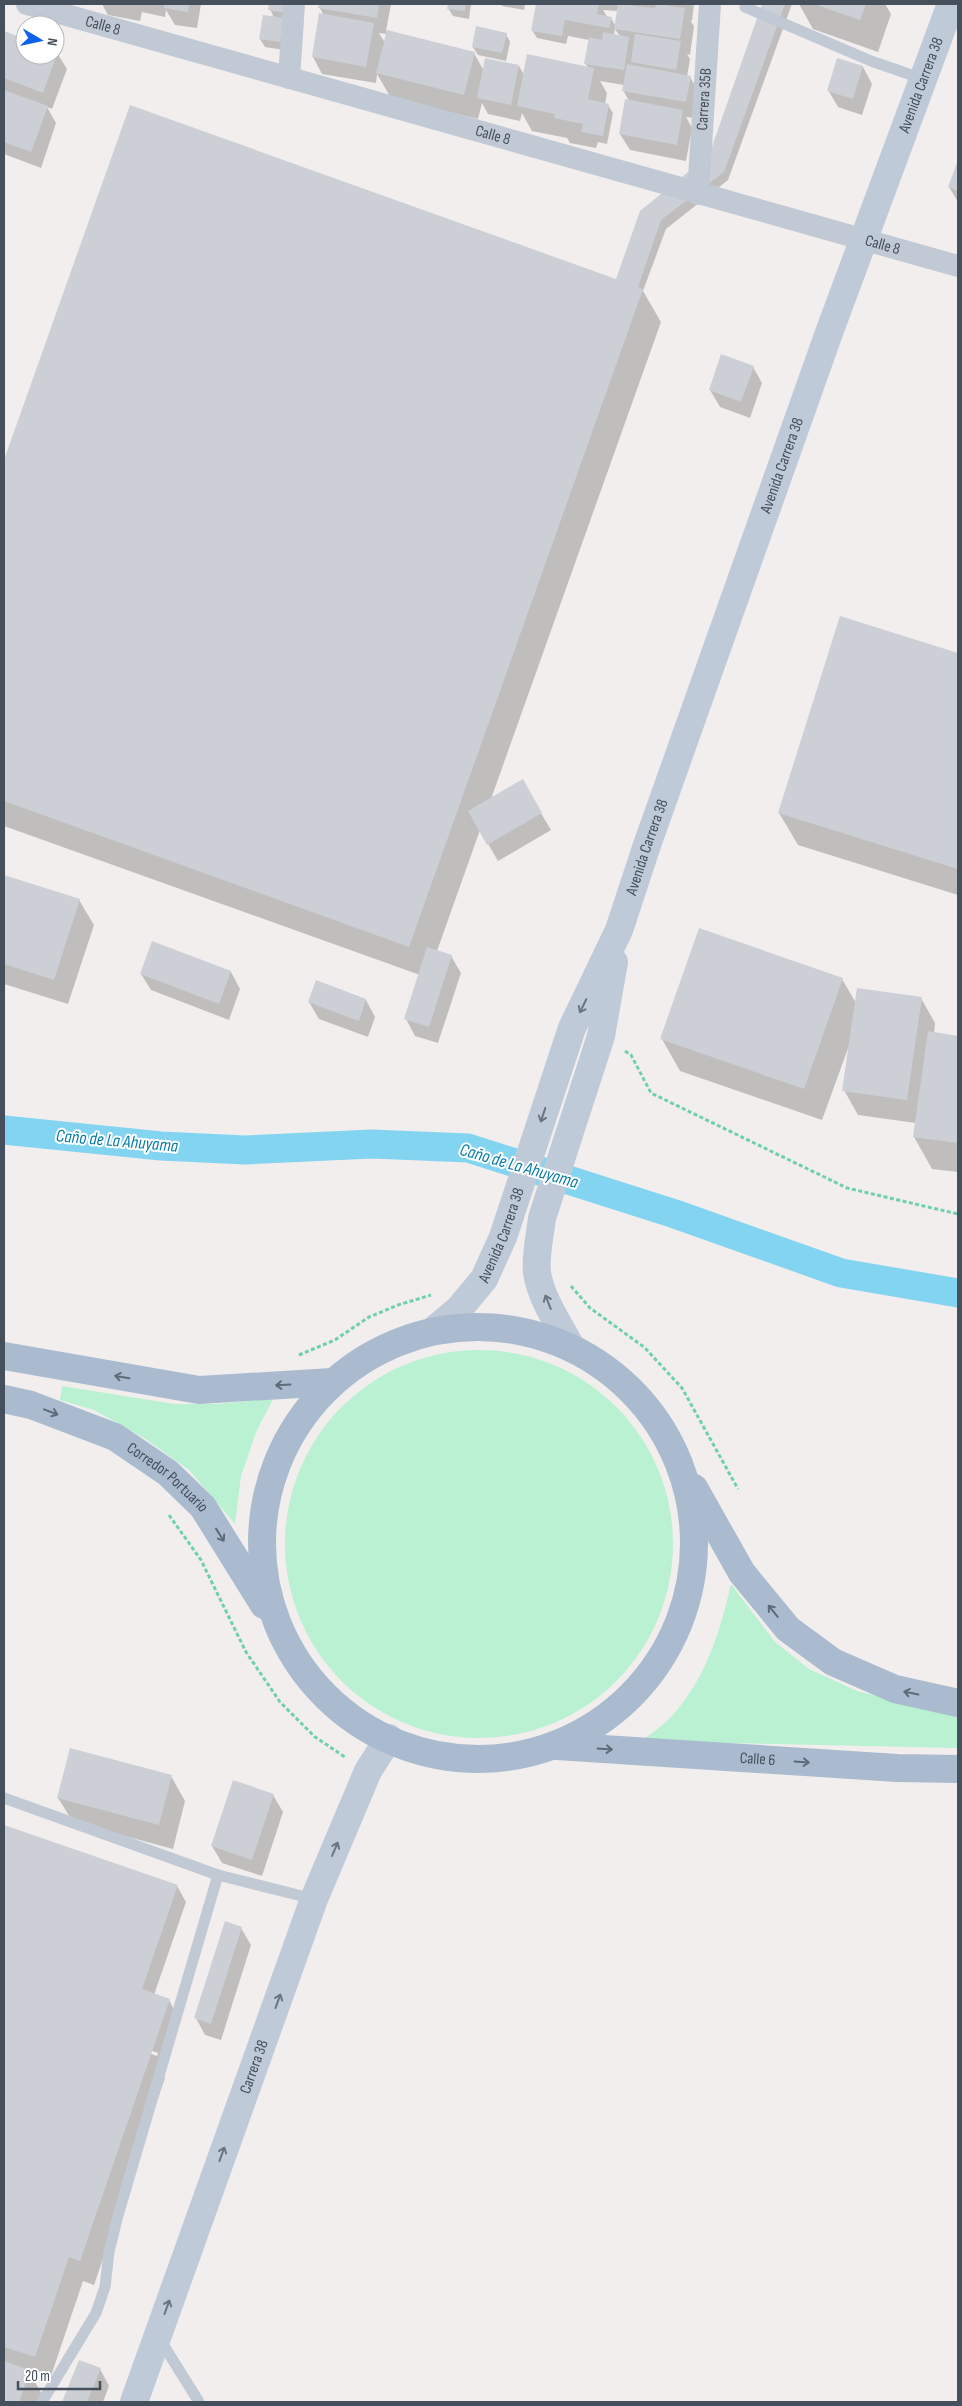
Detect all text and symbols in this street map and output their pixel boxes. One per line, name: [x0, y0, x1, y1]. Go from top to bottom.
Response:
street label: Calle 8: [83, 11, 123, 39]
north arrow: [15, 15, 65, 65]
street label: Avenida Carrera 38: [894, 35, 947, 136]
text: N: [43, 37, 61, 47]
street label: Carrera 35B: [693, 67, 715, 131]
street label: Calle 8: [473, 121, 513, 149]
street label: Calle 8: [863, 231, 902, 259]
street label: Avenida Carrera 38: [756, 415, 808, 517]
street label: Avenida Carrera 38: [621, 797, 672, 899]
one-way arrow: [578, 998, 587, 1013]
one-way arrow: [538, 1107, 547, 1123]
water label: Caño de La Ahuyama: [55, 1125, 180, 1157]
water label: Caño de La Ahuyama: [457, 1139, 581, 1193]
street label: Avenida Carrera 38: [474, 1185, 528, 1286]
one-way arrow: [542, 1295, 552, 1310]
one-way arrow: [114, 1372, 130, 1382]
one-way arrow: [276, 1381, 292, 1390]
one-way arrow: [42, 1408, 58, 1417]
street label: Corredor Portuario: [123, 1438, 213, 1515]
one-way arrow: [216, 1528, 226, 1542]
one-way arrow: [768, 1605, 779, 1618]
one-way arrow: [903, 1687, 919, 1697]
one-way arrow: [597, 1744, 613, 1753]
street label: Calle 6: [739, 1748, 776, 1770]
one-way arrow: [794, 1757, 810, 1766]
one-way arrow: [331, 1842, 341, 1857]
one-way arrow: [274, 1994, 283, 2009]
street label: Carrera 38: [236, 2037, 272, 2096]
one-way arrow: [218, 2146, 228, 2162]
one-way arrow: [163, 2299, 172, 2315]
scale bar: [18, 2358, 100, 2390]
text: 20 m: [25, 2367, 50, 2386]

